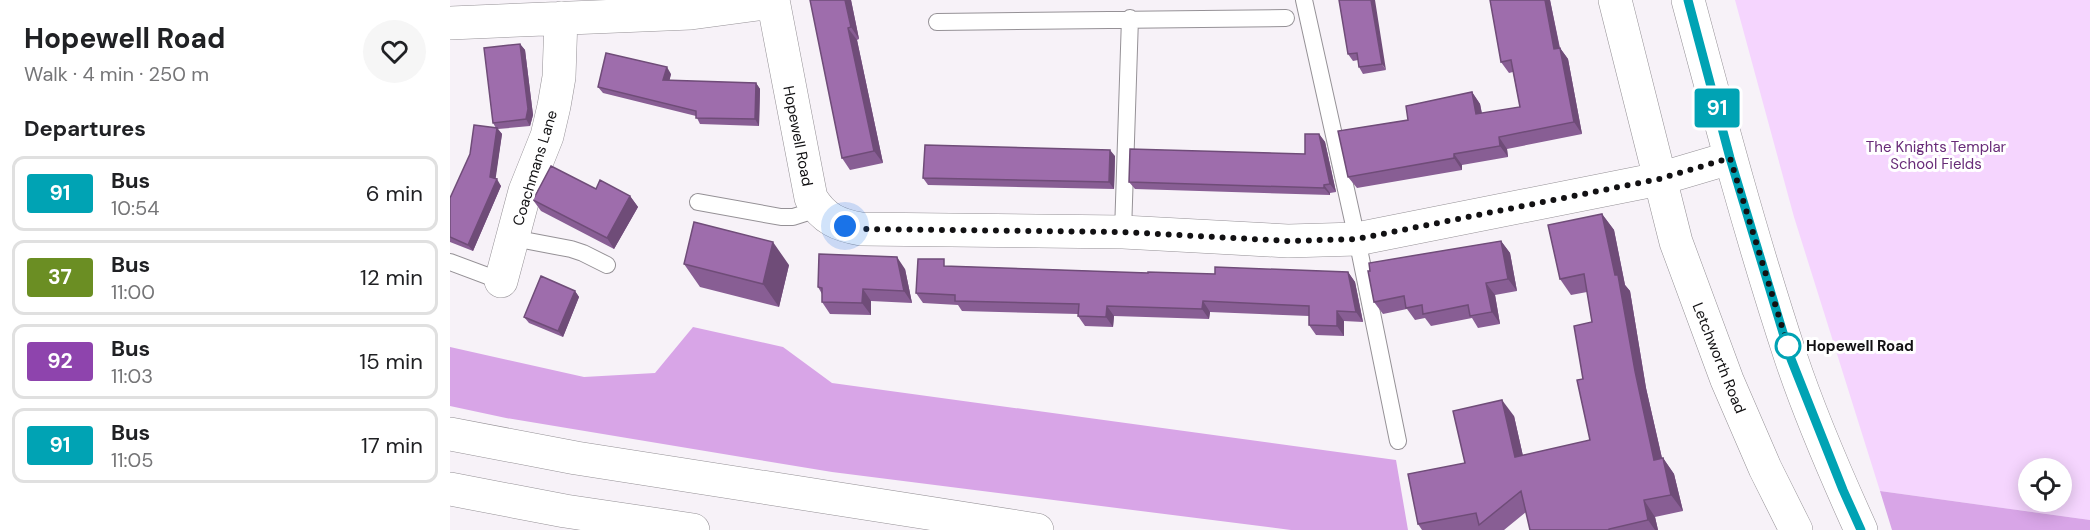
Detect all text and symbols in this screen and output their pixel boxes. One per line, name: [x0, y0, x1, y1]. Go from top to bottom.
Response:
text: Hopewell Road: [24, 20, 225, 57]
button: heart: [363, 20, 426, 83]
text: Walk · 4 min · 250 m: [24, 61, 209, 87]
street label: Hopewell Road: [778, 84, 818, 188]
line badge: 91: [1690, 88, 1744, 128]
text: 91: [1707, 94, 1727, 122]
street label: Coachmans Lane: [508, 108, 562, 228]
text: Departures: [24, 114, 146, 143]
park label: The Knights Templar School Fields: [1866, 137, 2007, 174]
text: Bus: [111, 166, 150, 195]
text: 91: [50, 179, 70, 207]
text: 6 min: [366, 179, 423, 208]
text: 10:54: [111, 195, 159, 221]
your location: [830, 211, 860, 241]
text: Bus: [111, 250, 150, 279]
text: 37: [48, 263, 72, 291]
text: 12 min: [360, 263, 423, 292]
text: 11:00: [111, 279, 155, 305]
street label: Letchworth Road: [1688, 300, 1750, 416]
marker: Hopewell Road: [1775, 333, 1801, 359]
text: Bus: [111, 334, 150, 363]
place label: Hopewell Road: [1806, 336, 1914, 356]
text: 92: [47, 347, 73, 375]
text: 15 min: [359, 347, 423, 376]
text: 11:03: [111, 363, 153, 389]
text: Bus: [111, 418, 150, 447]
text: 91: [50, 431, 70, 459]
text: 17 min: [361, 431, 423, 460]
text: 11:05: [111, 447, 153, 473]
map controls: [2018, 458, 2072, 512]
button: locate: [2018, 458, 2072, 512]

